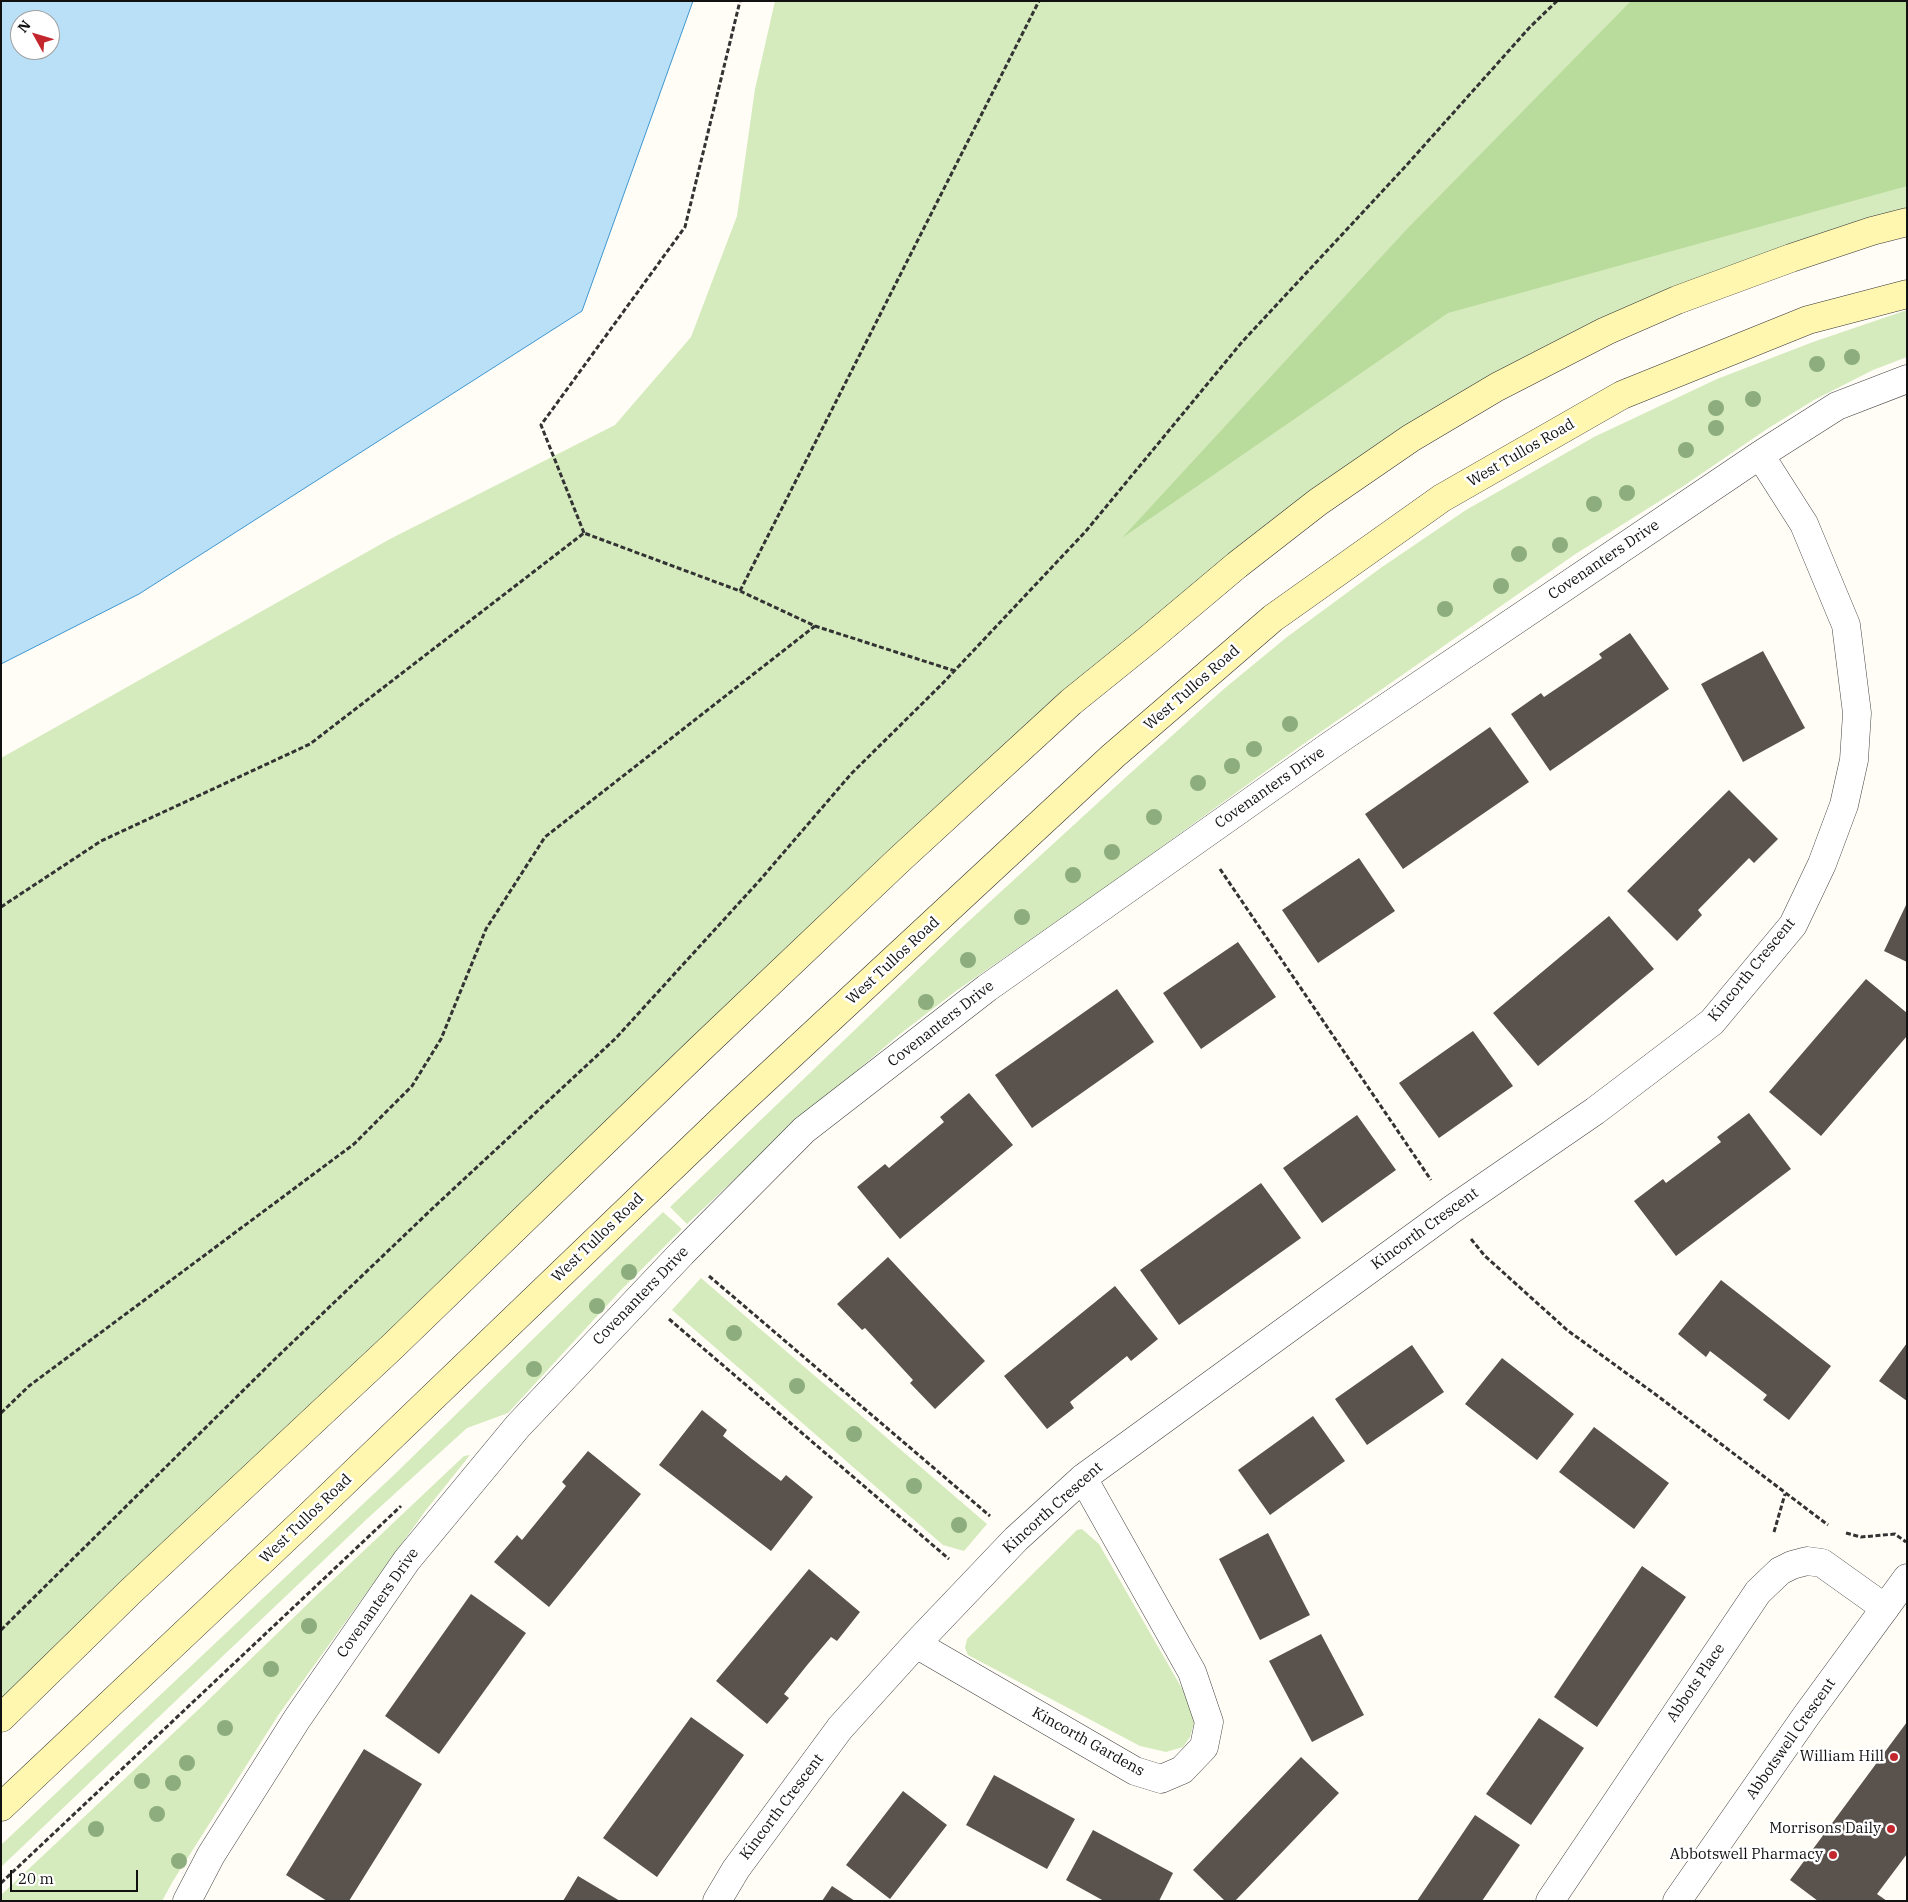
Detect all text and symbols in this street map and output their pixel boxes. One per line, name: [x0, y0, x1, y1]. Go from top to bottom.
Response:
north arrow: [10, 10, 60, 60]
text: N: [14, 16, 35, 36]
street label: West Tullos Road: [1464, 415, 1578, 491]
street label: Covenanters Drive: [1545, 516, 1663, 604]
street label: West Tullos Road: [1141, 642, 1243, 734]
street label: Covenanters Drive: [1212, 743, 1328, 833]
street label: West Tullos Road: [843, 913, 943, 1009]
street label: Kincorth Crescent: [1705, 915, 1799, 1025]
street label: Covenanters Drive: [884, 977, 998, 1071]
street label: Kincorth Crescent: [1368, 1184, 1482, 1274]
street label: West Tullos Road: [548, 1190, 648, 1286]
street label: Covenanters Drive: [589, 1243, 693, 1349]
street label: Kincorth Crescent: [999, 1459, 1107, 1557]
street label: West Tullos Road: [256, 1471, 356, 1567]
street label: Covenanters Drive: [333, 1545, 423, 1661]
street label: Abbots Place: [1663, 1640, 1729, 1726]
street label: Abbotswell Crescent: [1742, 1675, 1840, 1803]
street label: Kincorth Gardens: [1029, 1704, 1147, 1780]
place label: William Hill: [1800, 1748, 1884, 1766]
street label: Kincorth Crescent: [736, 1751, 828, 1863]
marker: William Hill: [1888, 1751, 1900, 1763]
place label: Morrisons Daily: [1769, 1820, 1881, 1838]
marker: Morrisons Daily: [1885, 1823, 1897, 1835]
place label: Abbotswell Pharmacy: [1670, 1846, 1823, 1864]
marker: Abbotswell Pharmacy: [1827, 1849, 1839, 1861]
scale bar: [12, 1860, 140, 1892]
text: 20 m: [18, 1869, 54, 1888]

